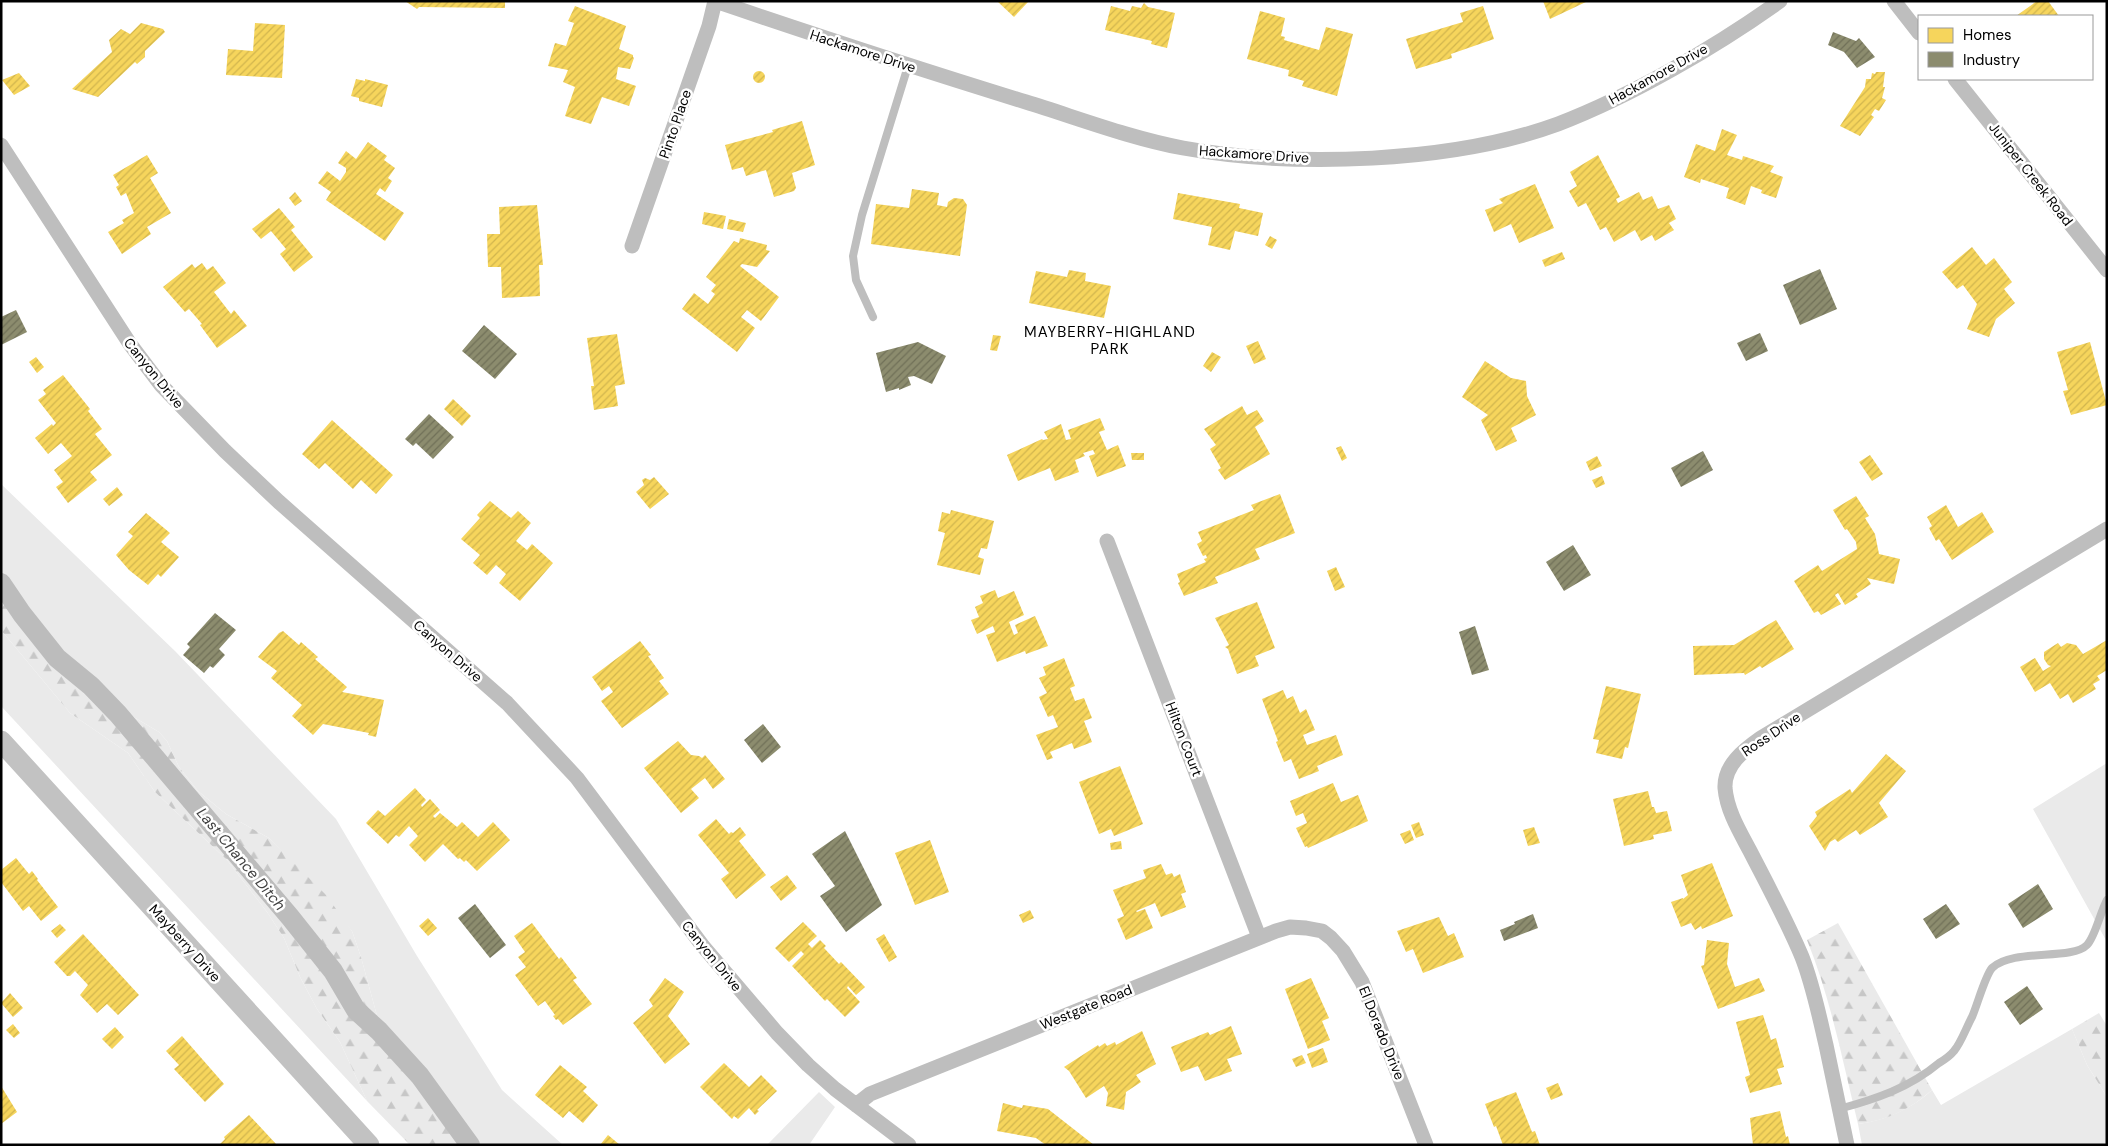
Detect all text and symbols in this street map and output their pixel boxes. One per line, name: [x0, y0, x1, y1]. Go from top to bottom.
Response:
legend: [1918, 15, 2093, 80]
street label: Hackamore Drive: [808, 25, 918, 77]
text: Homes: [1963, 25, 2012, 45]
street label: Hackamore Drive: [1605, 39, 1711, 109]
text: Industry: [1963, 50, 2021, 70]
street label: Pinto Place: [655, 87, 695, 161]
street label: Juniper Creek Road: [1985, 119, 2077, 229]
street label: Hackamore Drive: [1198, 141, 1310, 167]
district label: MAYBERRY-HIGHLAND PARK: [1024, 322, 1196, 359]
street label: Canyon Drive: [120, 334, 188, 412]
street label: Canyon Drive: [410, 616, 486, 686]
street label: Hilton Court: [1162, 699, 1206, 779]
street label: Ross Drive: [1738, 708, 1804, 760]
water label: Last Chance Ditch: [192, 804, 290, 915]
street label: Mayberry Drive: [145, 900, 225, 986]
street label: Canyon Drive: [678, 917, 746, 995]
street label: Westgate Road: [1037, 980, 1135, 1034]
street label: El Dorado Drive: [1355, 984, 1409, 1083]

